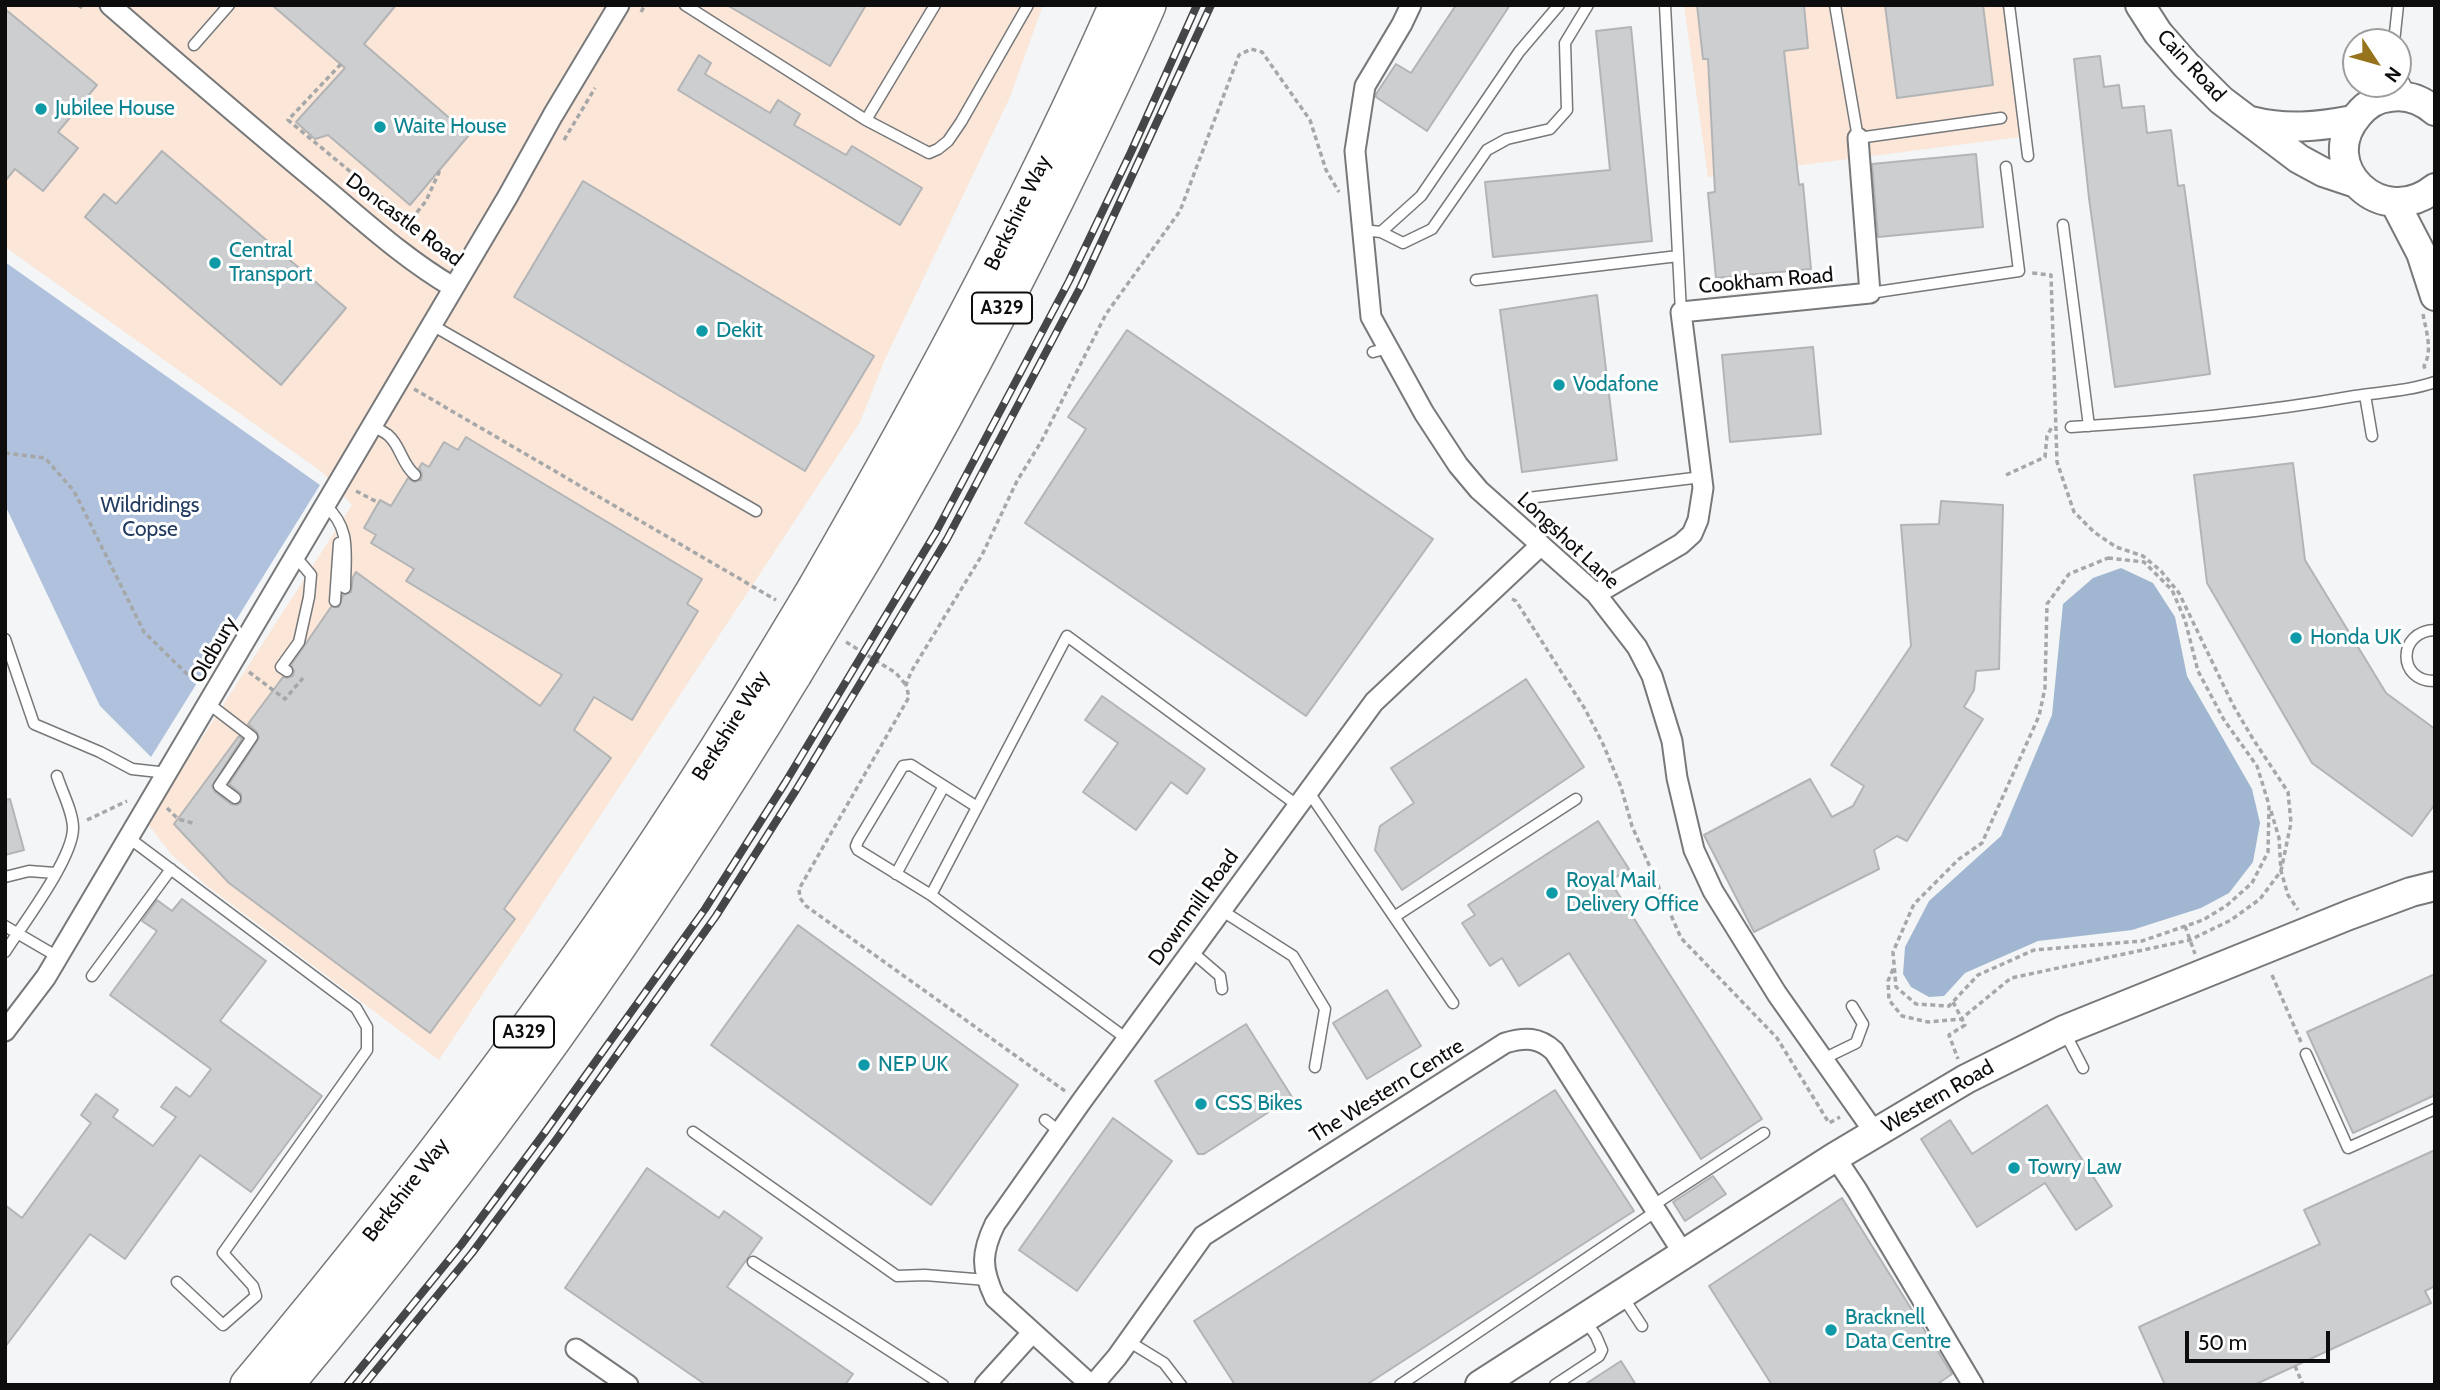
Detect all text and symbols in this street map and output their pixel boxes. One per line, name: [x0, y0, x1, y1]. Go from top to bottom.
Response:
street label: Cain Road: [2151, 25, 2231, 107]
north arrow: [2342, 28, 2412, 98]
text: N: [2380, 62, 2406, 87]
place label: Jubilee House: [55, 96, 175, 122]
marker: Jubilee House: [33, 101, 49, 117]
place label: Waite House: [394, 114, 507, 140]
marker: Waite House: [372, 119, 388, 135]
street label: Berkshire Way: [979, 151, 1057, 275]
street label: Doncastle Road: [341, 168, 467, 272]
place label: Central Transport: [229, 238, 312, 288]
marker: Central Transport: [207, 255, 223, 271]
street label: Cookham Road: [1698, 263, 1834, 299]
road number: A329: [972, 292, 1032, 324]
place label: Dekit: [716, 318, 763, 344]
marker: Dekit: [694, 323, 710, 339]
place label: Vodafone: [1573, 372, 1659, 398]
marker: Vodafone: [1551, 377, 1567, 393]
street label: Longshot Lane: [1512, 487, 1624, 595]
park label: Wildridings Copse: [101, 493, 199, 543]
street label: Oldbury: [185, 612, 243, 688]
place label: Honda UK: [2310, 625, 2401, 651]
marker: Honda UK: [2288, 630, 2304, 646]
street label: Berkshire Way: [687, 666, 775, 786]
street label: Downmill Road: [1144, 845, 1244, 971]
place label: Royal Mail Delivery Office: [1566, 868, 1699, 918]
marker: Royal Mail Delivery Office: [1544, 885, 1560, 901]
road number: A329: [494, 1016, 554, 1048]
street label: The Western Centre: [1306, 1034, 1468, 1148]
place label: NEP UK: [878, 1052, 948, 1078]
street label: Western Road: [1878, 1055, 1998, 1139]
marker: NEP UK: [856, 1057, 872, 1073]
place label: CSS Bikes: [1215, 1091, 1302, 1117]
marker: CSS Bikes: [1193, 1096, 1209, 1112]
street label: Berkshire Way: [358, 1133, 454, 1247]
place label: Towry Law: [2028, 1155, 2122, 1181]
marker: Towry Law: [2006, 1160, 2022, 1176]
place label: Bracknell Data Centre: [1845, 1305, 1951, 1355]
scale bar: [2188, 1316, 2333, 1360]
marker: Bracknell Data Centre: [1823, 1322, 1839, 1338]
text: 50 m: [2198, 1330, 2247, 1355]

